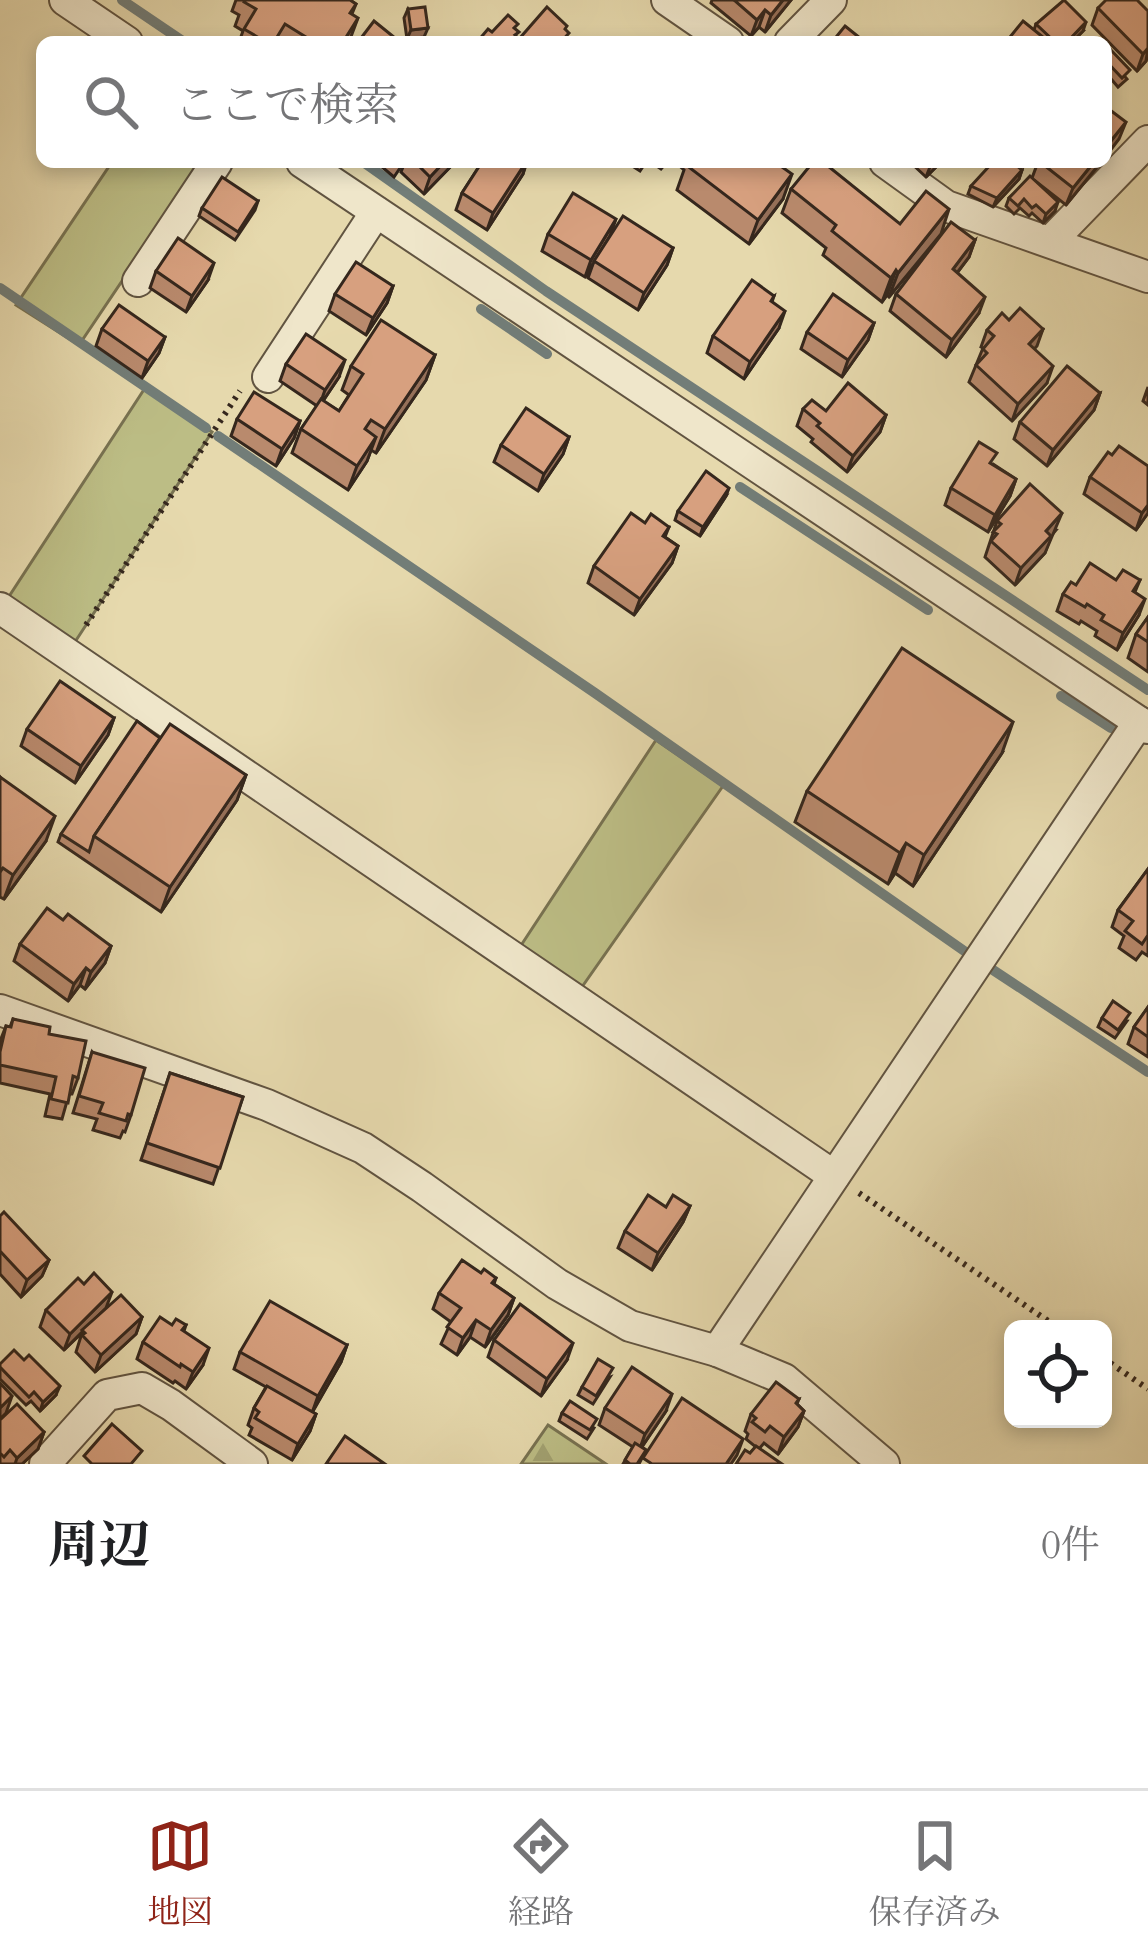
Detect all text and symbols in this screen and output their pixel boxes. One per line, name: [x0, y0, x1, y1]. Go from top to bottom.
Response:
search box: [36, 36, 1112, 168]
icon: search: [78, 69, 144, 135]
text: ここで検索: [174, 75, 399, 136]
map controls: [1004, 1320, 1112, 1428]
button: locate: [1004, 1320, 1112, 1428]
text: 周辺: [48, 1511, 150, 1581]
text: 0件: [1041, 1519, 1100, 1572]
tab: 地図: [147, 1813, 213, 1935]
tab: 経路: [508, 1813, 574, 1935]
tab: 保存済み: [869, 1813, 1001, 1935]

